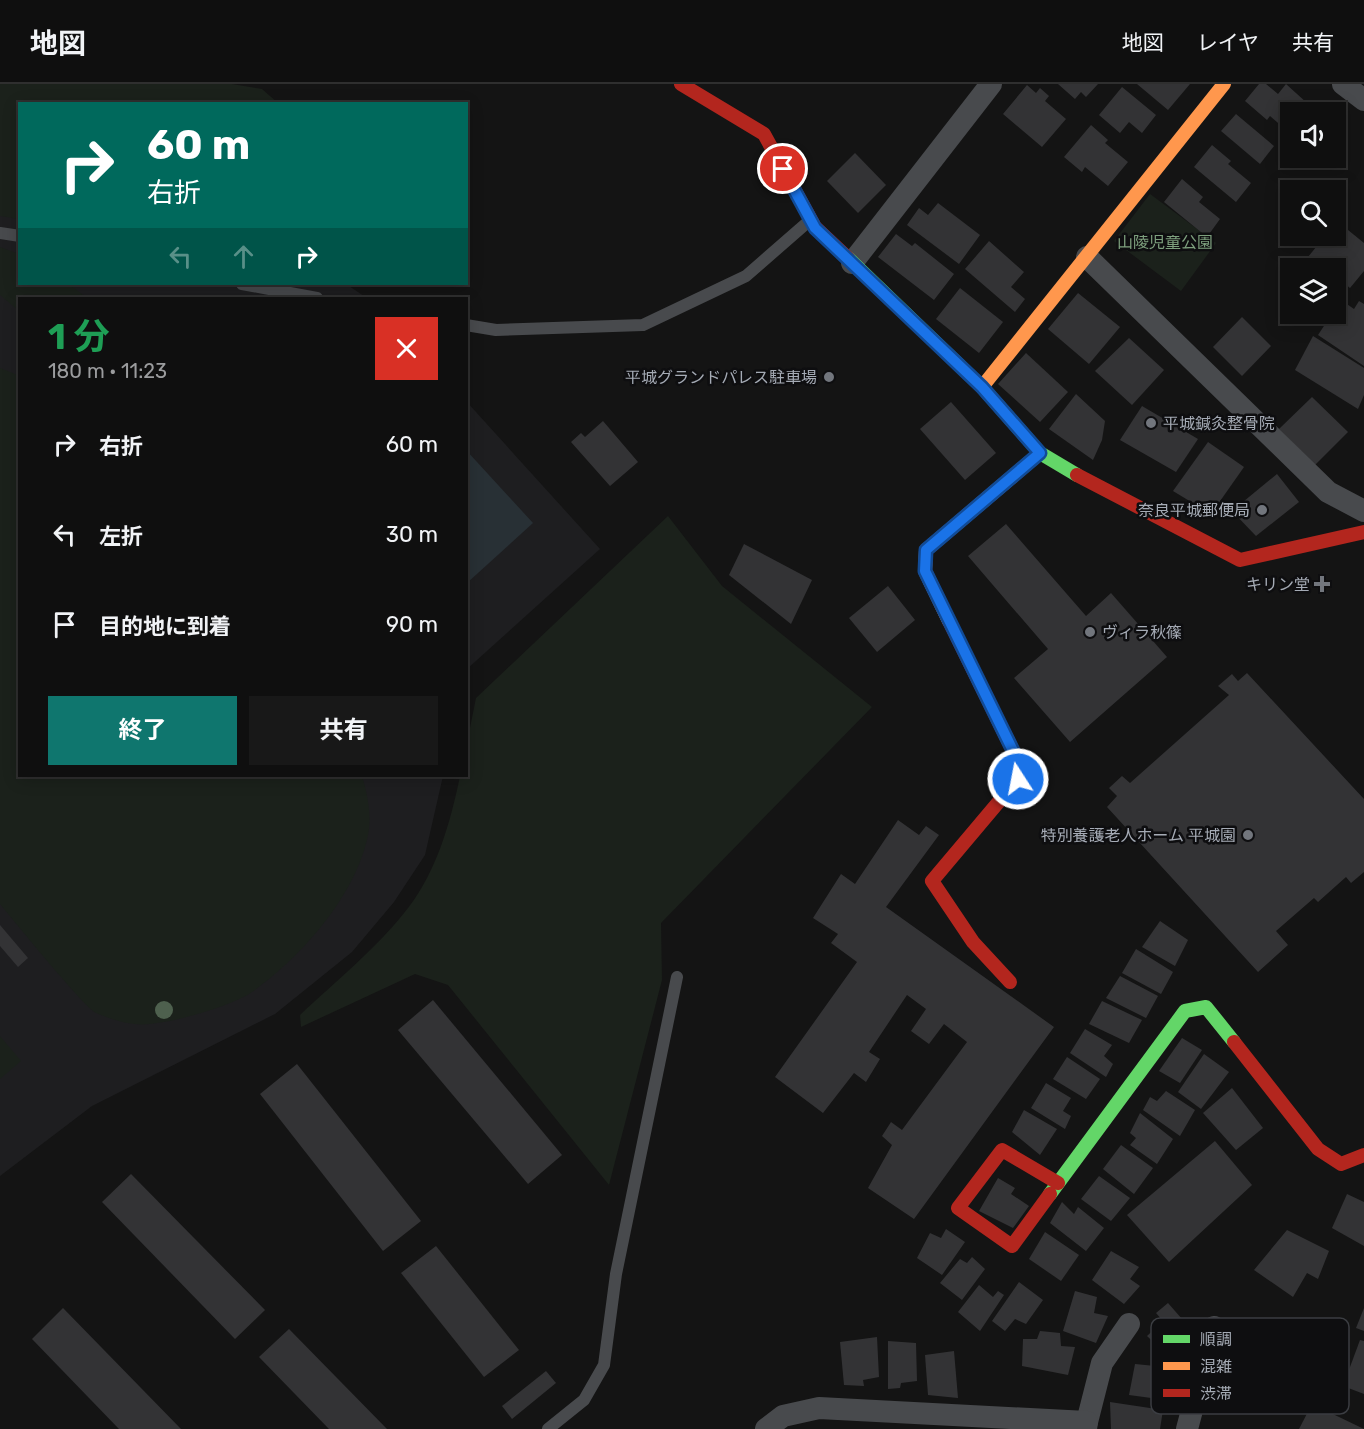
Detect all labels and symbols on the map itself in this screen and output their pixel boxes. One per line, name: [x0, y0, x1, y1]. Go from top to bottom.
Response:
pin: [757, 143, 808, 194]
park label: 山陵児童公園: [1117, 233, 1213, 252]
place label: 平城グランドパレス駐車場: [625, 368, 817, 387]
marker: 平城グランドパレス駐車場: [822, 370, 836, 384]
place label: 平城鍼灸整骨院: [1163, 414, 1275, 433]
marker: 平城鍼灸整骨院: [1144, 416, 1158, 430]
place label: 奈良平城郵便局: [1138, 501, 1250, 520]
marker: 奈良平城郵便局: [1255, 503, 1269, 517]
place label: キリン堂: [1246, 575, 1310, 594]
marker: キリン堂: [1315, 577, 1329, 591]
place label: ヴィラ秋篠: [1102, 623, 1182, 642]
marker: ヴィラ秋篠: [1083, 625, 1097, 639]
position arrow: [986, 747, 1050, 811]
place label: 特別養護老人ホーム 平城園: [1041, 826, 1236, 845]
marker: 特別養護老人ホーム 平城園: [1241, 828, 1255, 842]
legend: [1151, 1318, 1349, 1414]
text: 順調: [1200, 1330, 1232, 1349]
text: 混雑: [1200, 1357, 1232, 1376]
text: 渋滞: [1200, 1384, 1232, 1403]

